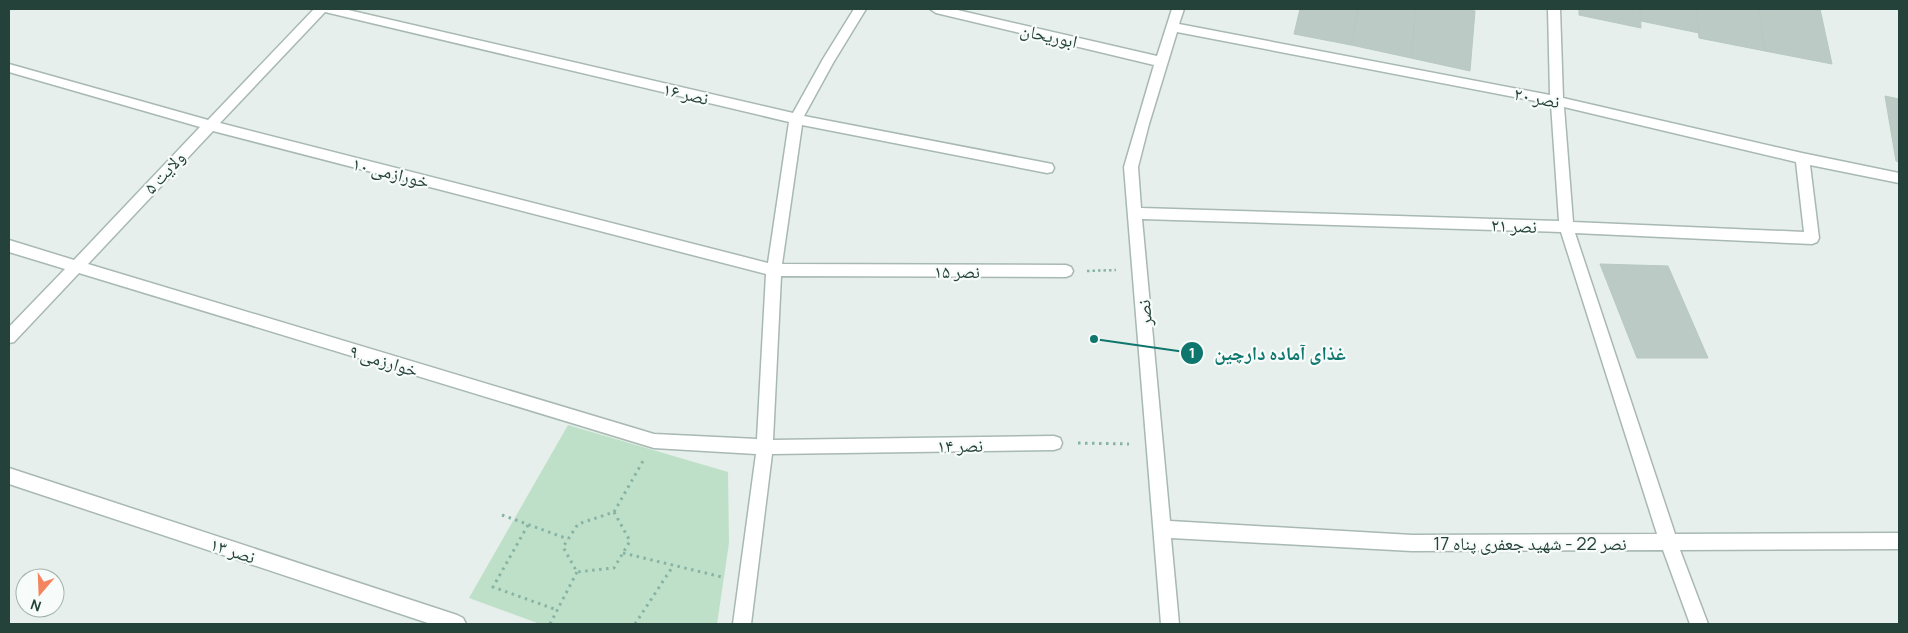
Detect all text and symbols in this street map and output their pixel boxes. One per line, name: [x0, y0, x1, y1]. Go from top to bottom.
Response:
street label: ابوریحان: [1018, 17, 1080, 53]
street label: نصر ۱۶: [661, 76, 711, 110]
street label: نصر ۲۰: [1512, 81, 1562, 113]
street label: ولایت ۵: [138, 145, 190, 199]
street label: خورازمی ۱۰: [350, 151, 432, 193]
street label: نصر ۲۱: [1491, 212, 1537, 238]
street label: نصر ۱۵: [934, 259, 980, 283]
street label: نصر: [1131, 299, 1157, 328]
callout: غذای آماده دارچین: [1179, 336, 1356, 370]
street label: خوارزمی ۹: [347, 338, 421, 382]
text: غذای آماده دارچین: [1214, 340, 1346, 366]
text: 1: [1189, 342, 1195, 363]
street label: نصر ۱۴: [937, 433, 983, 457]
street label: نصر ۱۳: [207, 531, 259, 569]
street label: نصر 22 - شهید جعفری پناه 17: [1433, 531, 1627, 555]
north arrow: [15, 568, 65, 618]
text: N: [28, 595, 43, 616]

